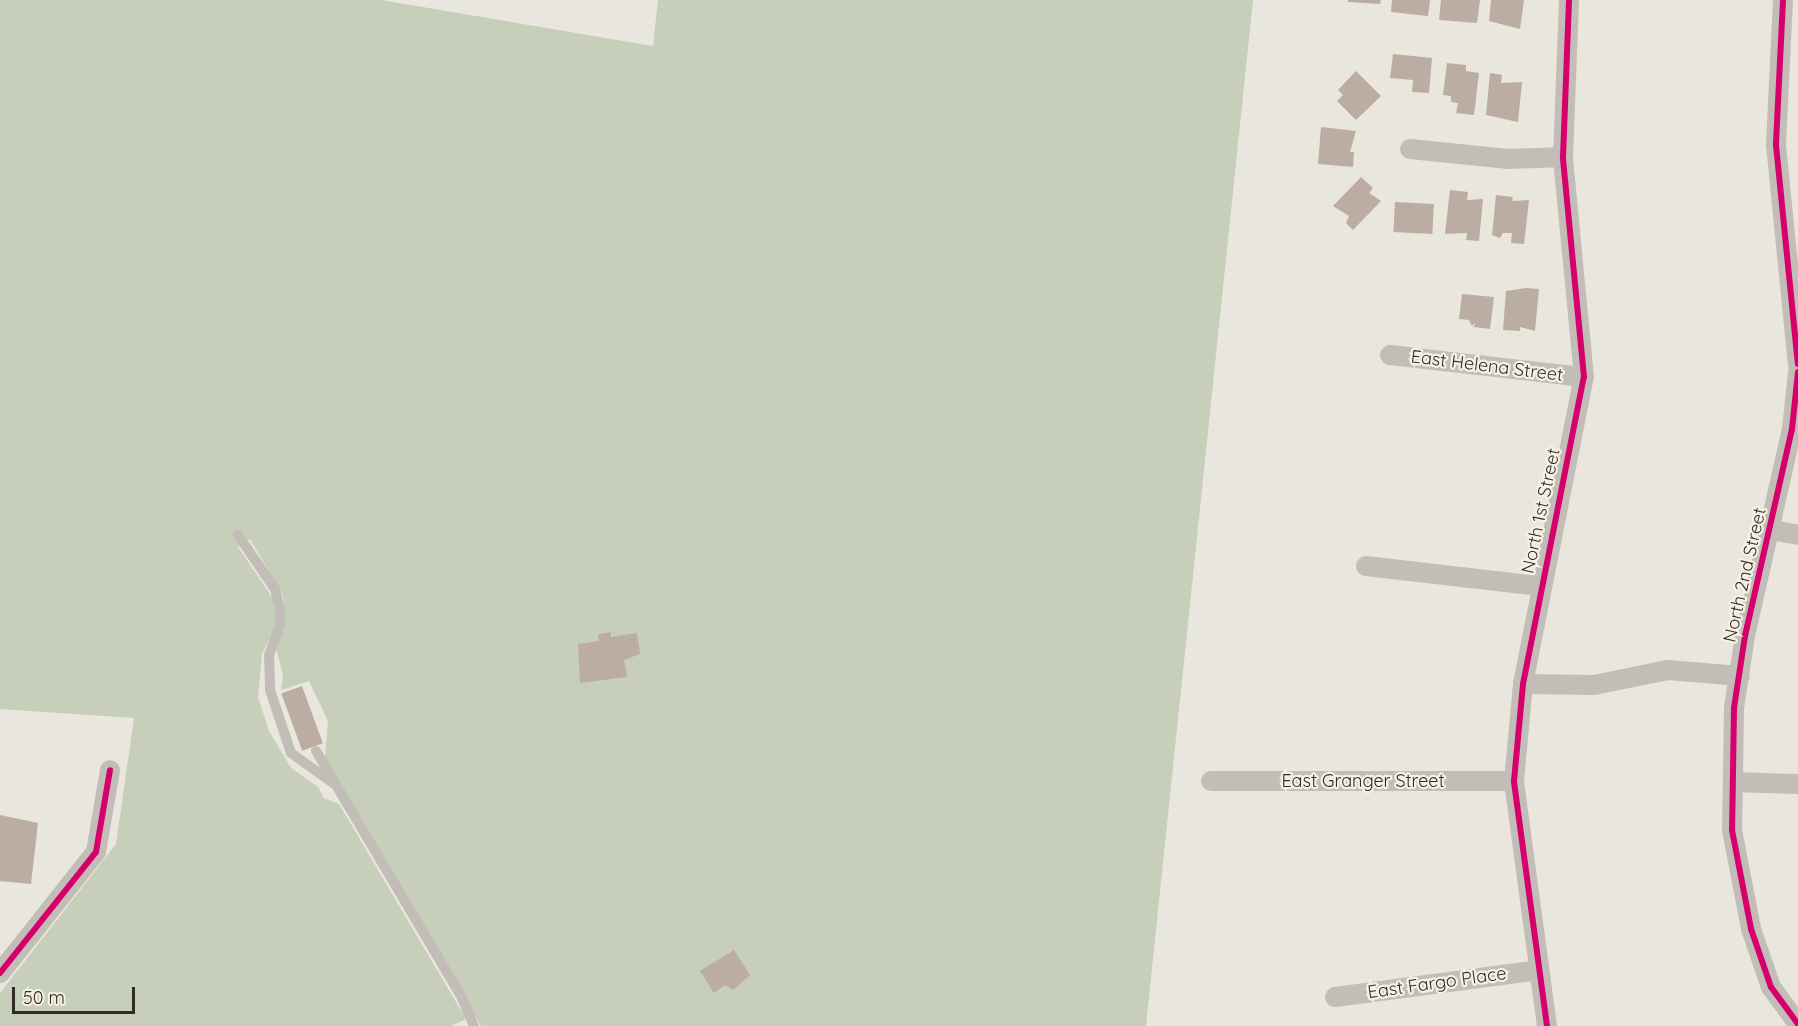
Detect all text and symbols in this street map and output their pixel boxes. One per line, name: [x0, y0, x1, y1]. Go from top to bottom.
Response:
street label: East Helena Street: [1410, 346, 1564, 386]
street label: North 1st Street: [1517, 446, 1565, 576]
street label: North 2nd Street: [1719, 506, 1771, 644]
street label: East Granger Street: [1281, 770, 1445, 792]
street label: East Fargo Place: [1366, 963, 1508, 1003]
scale bar: [15, 975, 138, 1013]
text: 50 m: [23, 986, 65, 1009]

